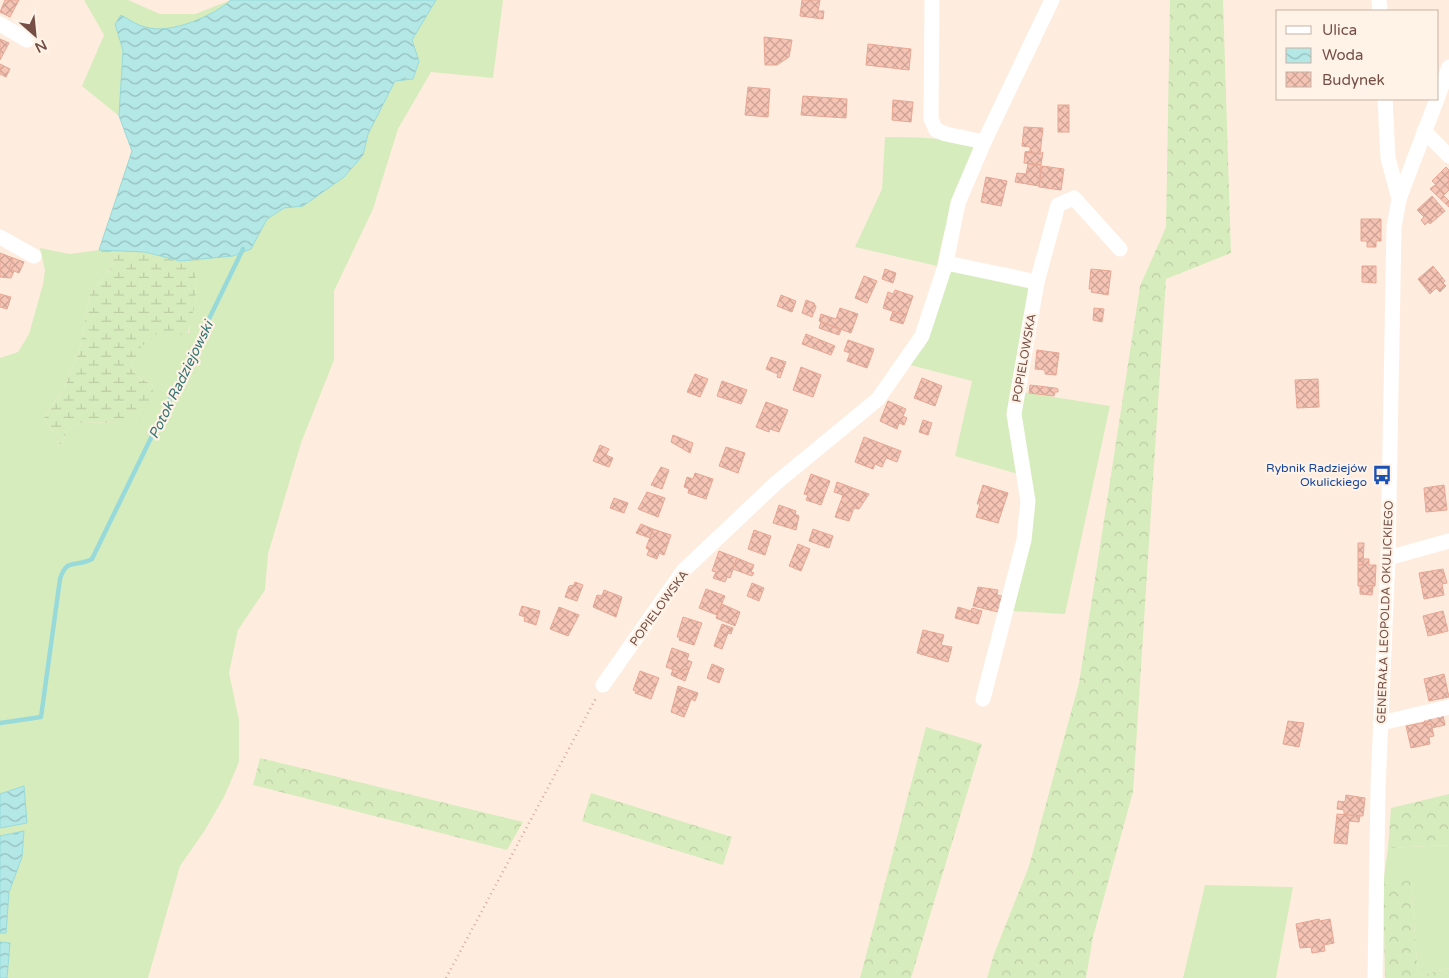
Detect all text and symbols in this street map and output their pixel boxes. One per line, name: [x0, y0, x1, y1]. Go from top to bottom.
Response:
north arrow: [10, 10, 60, 60]
legend: [1276, 10, 1439, 100]
text: Ulica: [1322, 21, 1357, 39]
text: N: [32, 36, 50, 56]
text: Woda: [1322, 46, 1364, 64]
text: Budynek: [1322, 71, 1385, 89]
street label: POPIELOWSKA: [1009, 312, 1039, 403]
water label: Potok Radziejowski: [145, 317, 217, 442]
place label: Rybnik Radziejów Okulickiego: [1266, 461, 1367, 489]
bus stop icon: Rybnik Radziejów Okulickiego: [1371, 464, 1393, 486]
street label: GENERAŁA LEOPOLDA OKULICKIEGO: [1374, 500, 1396, 724]
street label: POPIELOWSKA: [627, 567, 691, 648]

